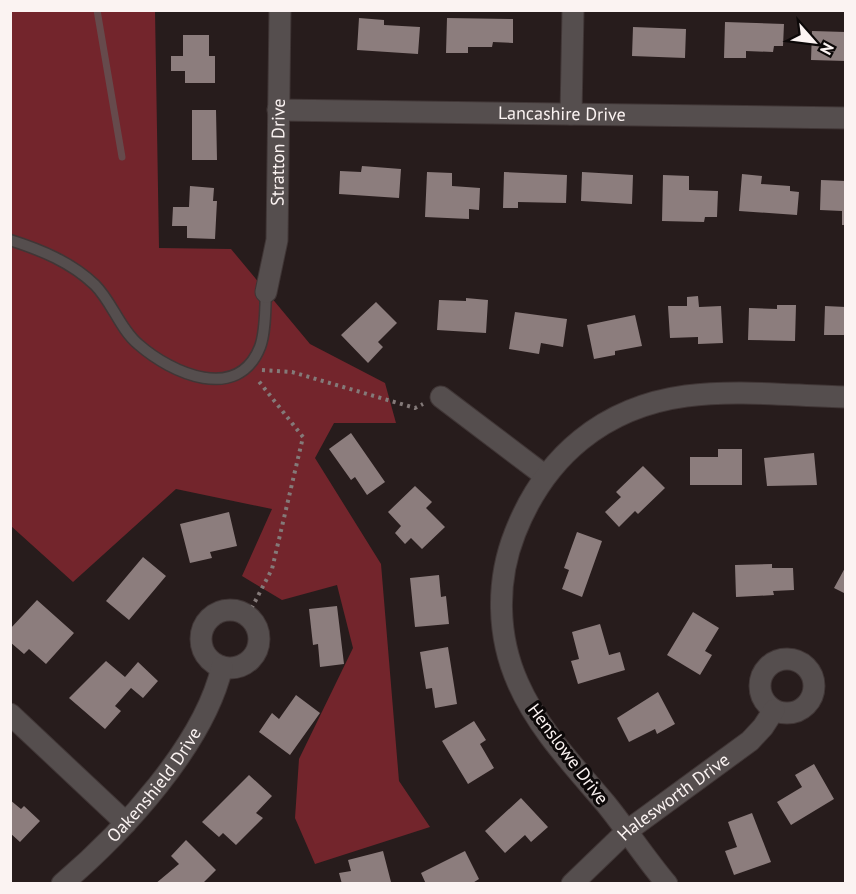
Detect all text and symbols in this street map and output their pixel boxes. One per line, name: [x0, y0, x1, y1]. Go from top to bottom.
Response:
north arrow: [784, 12, 844, 72]
text: N: [816, 40, 839, 58]
street label: Stratton Drive: [265, 98, 290, 206]
street label: Lancashire Drive: [498, 101, 626, 126]
street label: Henslowe Drive: [523, 699, 614, 809]
street label: Oakenshield Drive: [102, 723, 206, 847]
street label: Halesworth Drive: [612, 748, 734, 845]

